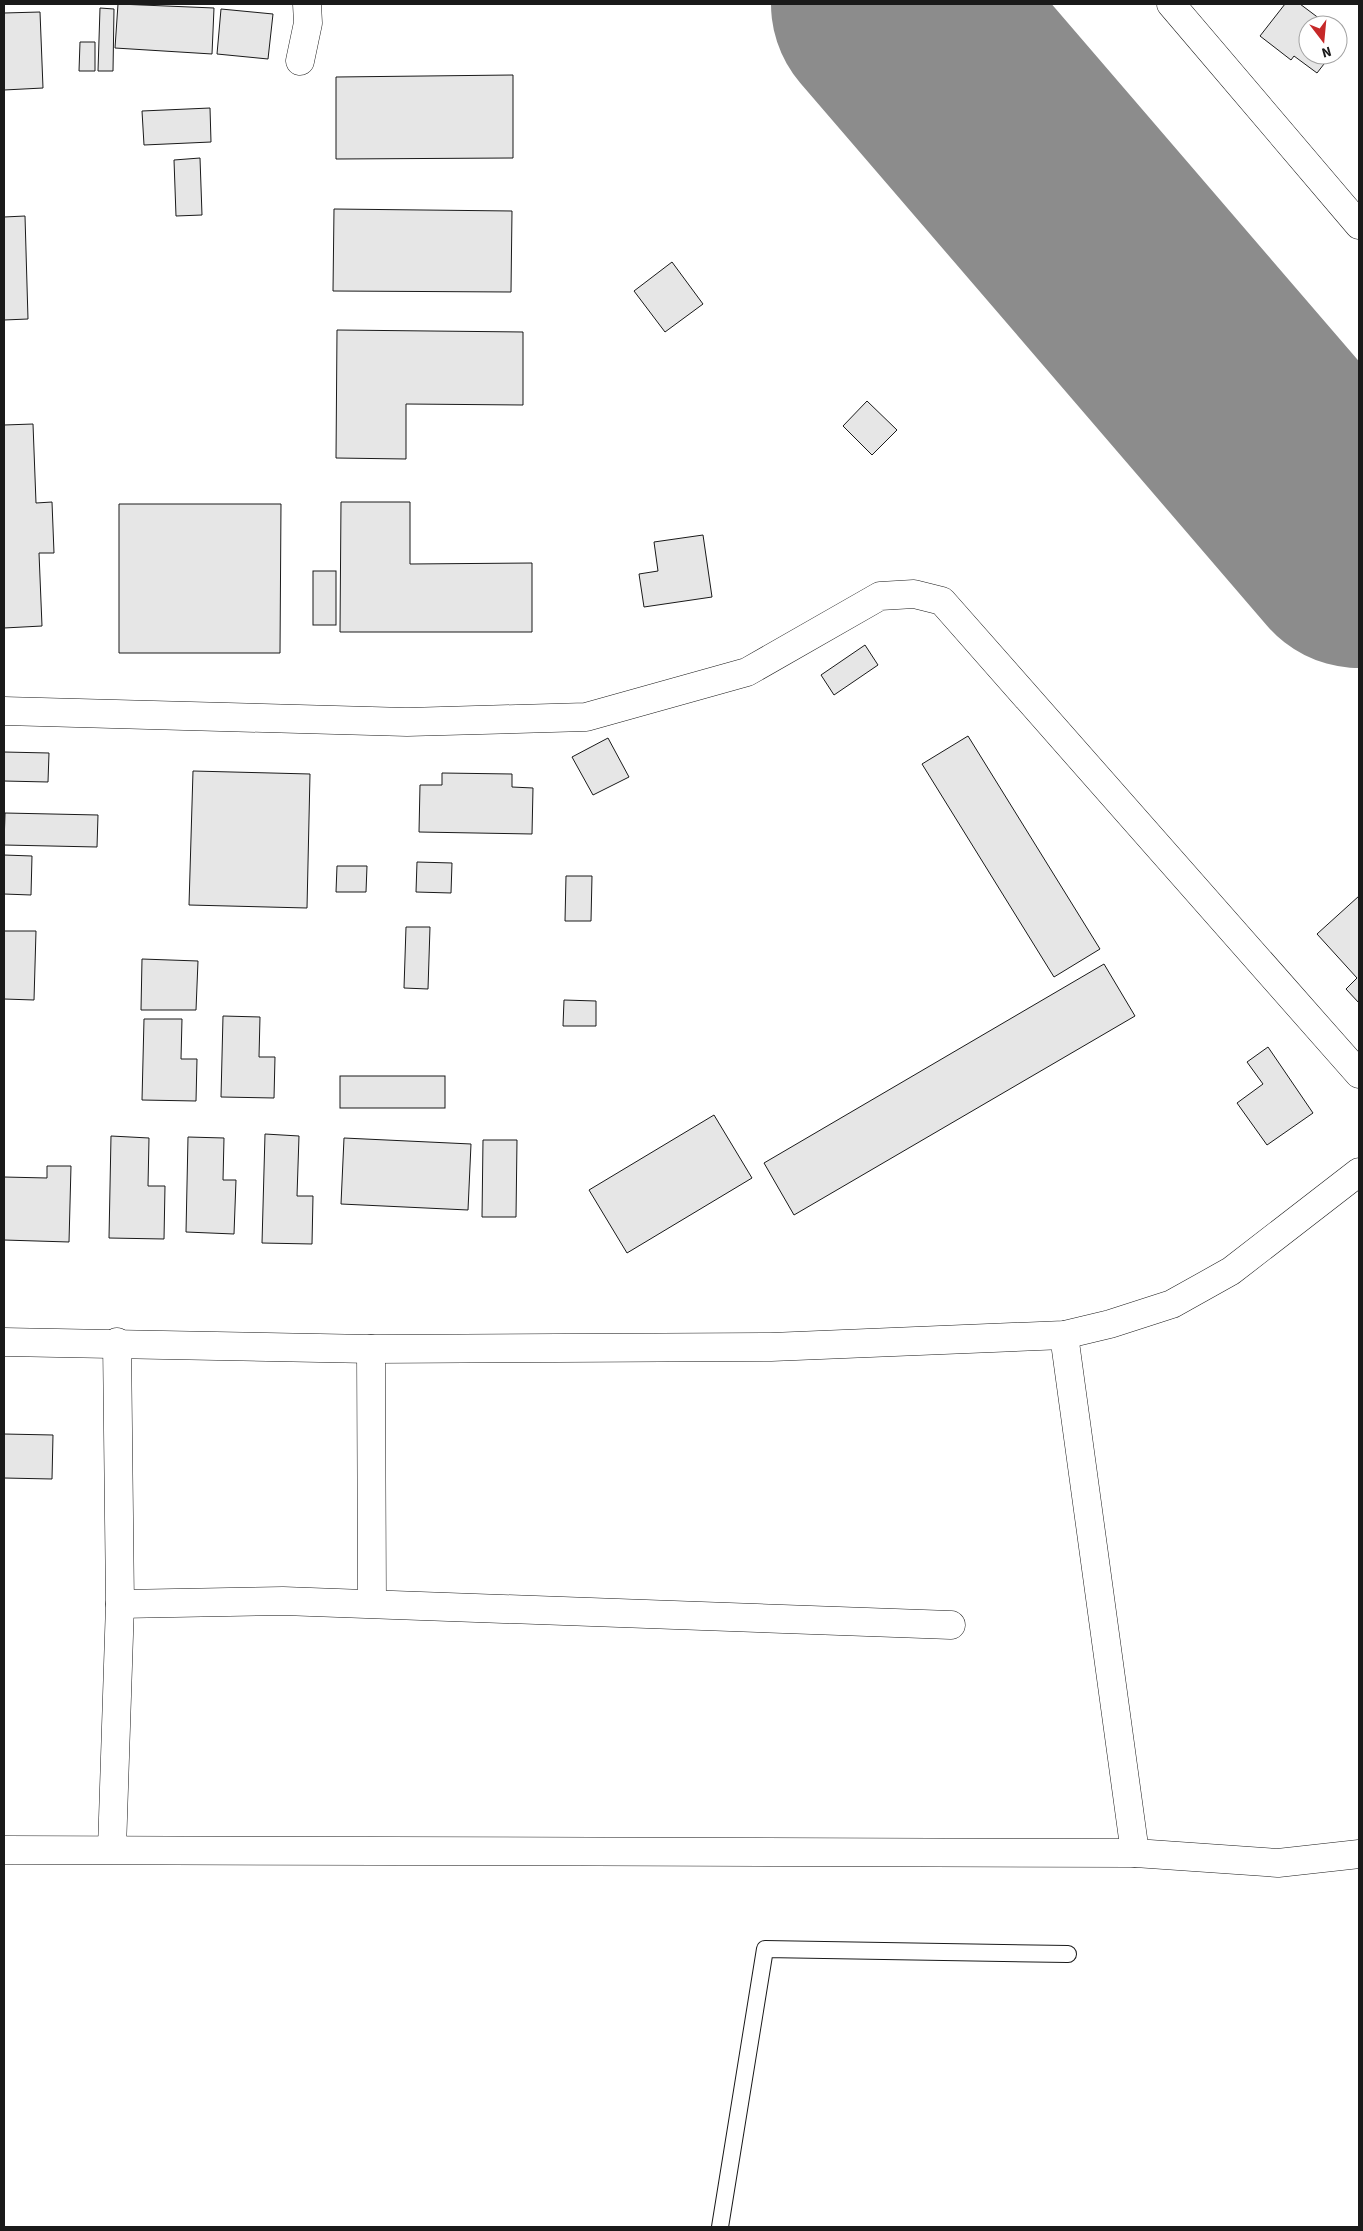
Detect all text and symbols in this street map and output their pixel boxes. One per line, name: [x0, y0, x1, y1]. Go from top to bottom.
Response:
north arrow: [1298, 15, 1348, 65]
text: N: [1319, 41, 1334, 62]

